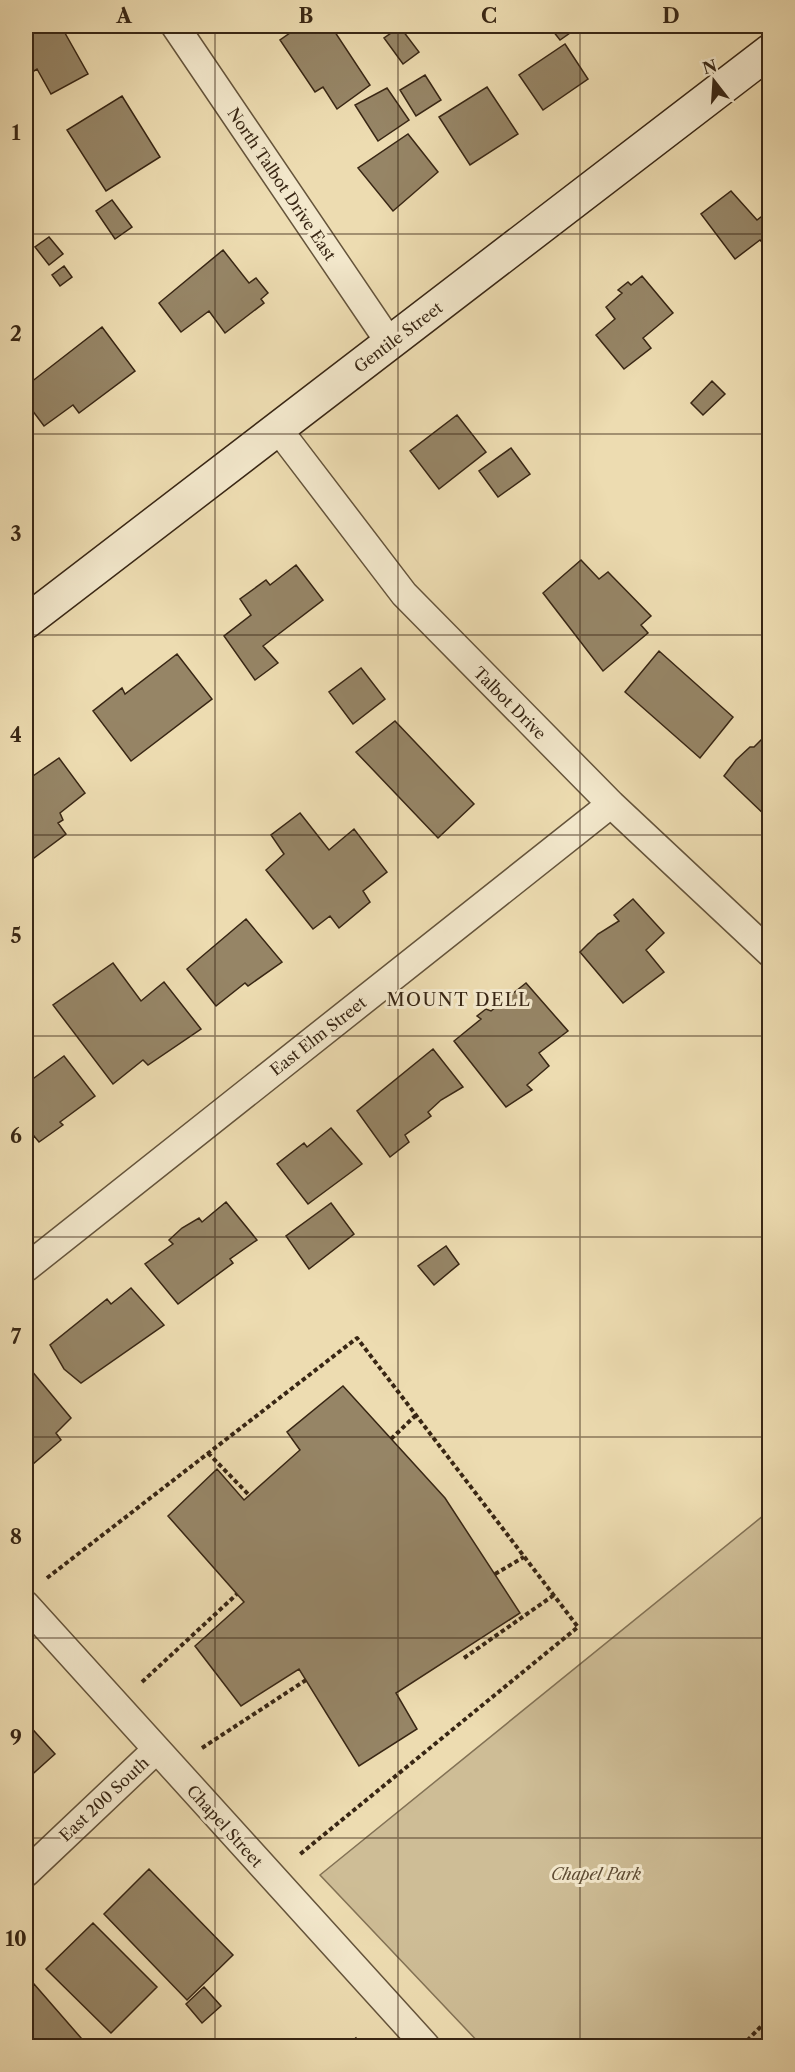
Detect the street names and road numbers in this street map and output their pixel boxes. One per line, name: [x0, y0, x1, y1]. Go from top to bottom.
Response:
street label: North Talbot Drive East: [223, 104, 341, 264]
street label: Gentile Street: [350, 297, 447, 377]
street label: Talbot Drive: [469, 662, 551, 744]
street label: East Elm Street: [266, 992, 370, 1080]
street label: East 200 South: [55, 1752, 153, 1846]
street label: Chapel Street: [183, 1781, 267, 1872]

